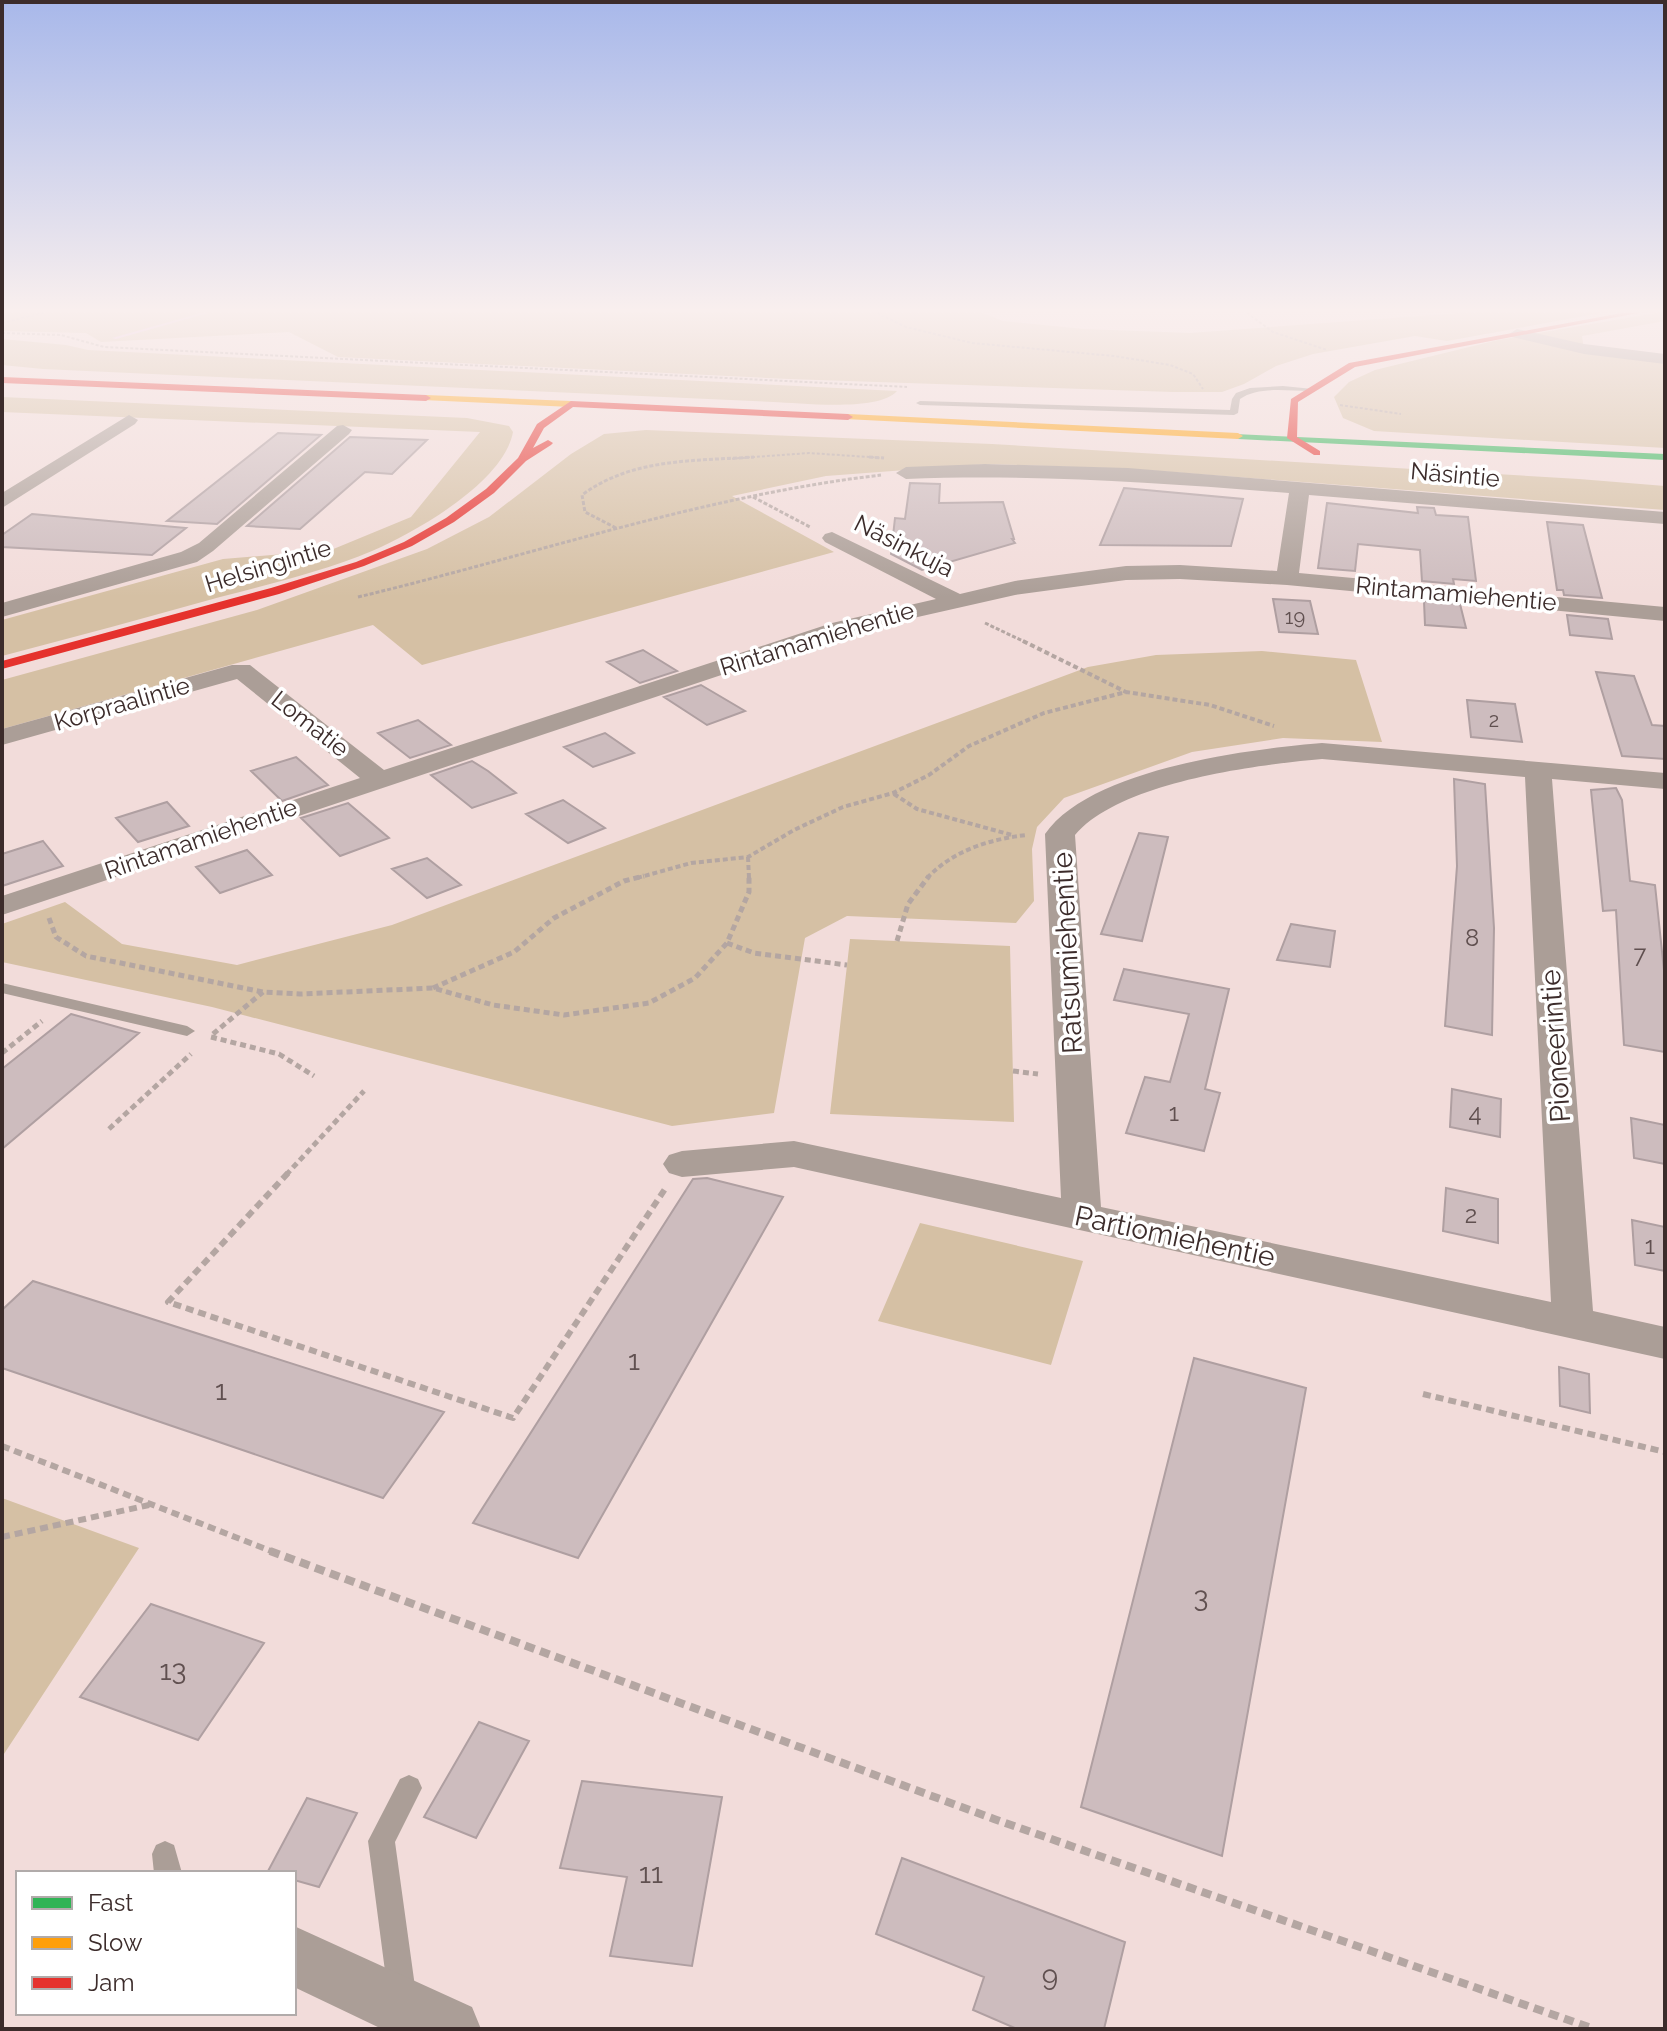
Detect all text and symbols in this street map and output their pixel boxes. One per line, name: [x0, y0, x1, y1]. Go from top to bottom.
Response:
street label: Näsintie: [1409, 456, 1501, 493]
street label: Näsinkuja: [850, 508, 959, 583]
street label: Helsingintie: [201, 533, 334, 598]
street label: Rintamamiehentie: [1354, 570, 1558, 617]
street label: Rintamamiehentie: [716, 595, 917, 682]
house number: 19: [1285, 605, 1305, 629]
street label: Korpraalintie: [51, 670, 193, 737]
street label: Lomatie: [266, 684, 355, 763]
house number: 2: [1489, 708, 1499, 732]
street label: Rintamamiehentie: [101, 792, 301, 885]
street label: Ratsumiehentie: [1046, 851, 1089, 1055]
house number: 8: [1465, 923, 1479, 952]
house number: 7: [1634, 940, 1647, 969]
street label: Pioneerintie: [1534, 968, 1577, 1124]
house number: 1: [1169, 1098, 1179, 1127]
house number: 4: [1468, 1098, 1482, 1127]
street label: Partiomiehentie: [1072, 1199, 1278, 1274]
house number: 2: [1465, 1200, 1477, 1229]
house number: 1: [1645, 1231, 1655, 1260]
house number: 1: [628, 1344, 640, 1377]
house number: 1: [215, 1374, 227, 1407]
house number: 3: [1194, 1581, 1208, 1614]
house number: 13: [160, 1654, 186, 1687]
house number: 11: [639, 1857, 663, 1890]
legend: [16, 1871, 296, 2015]
text: Fast: [88, 1888, 133, 1917]
text: Slow: [88, 1928, 143, 1957]
house number: 9: [1042, 1960, 1058, 1993]
text: Jam: [88, 1968, 134, 1997]

